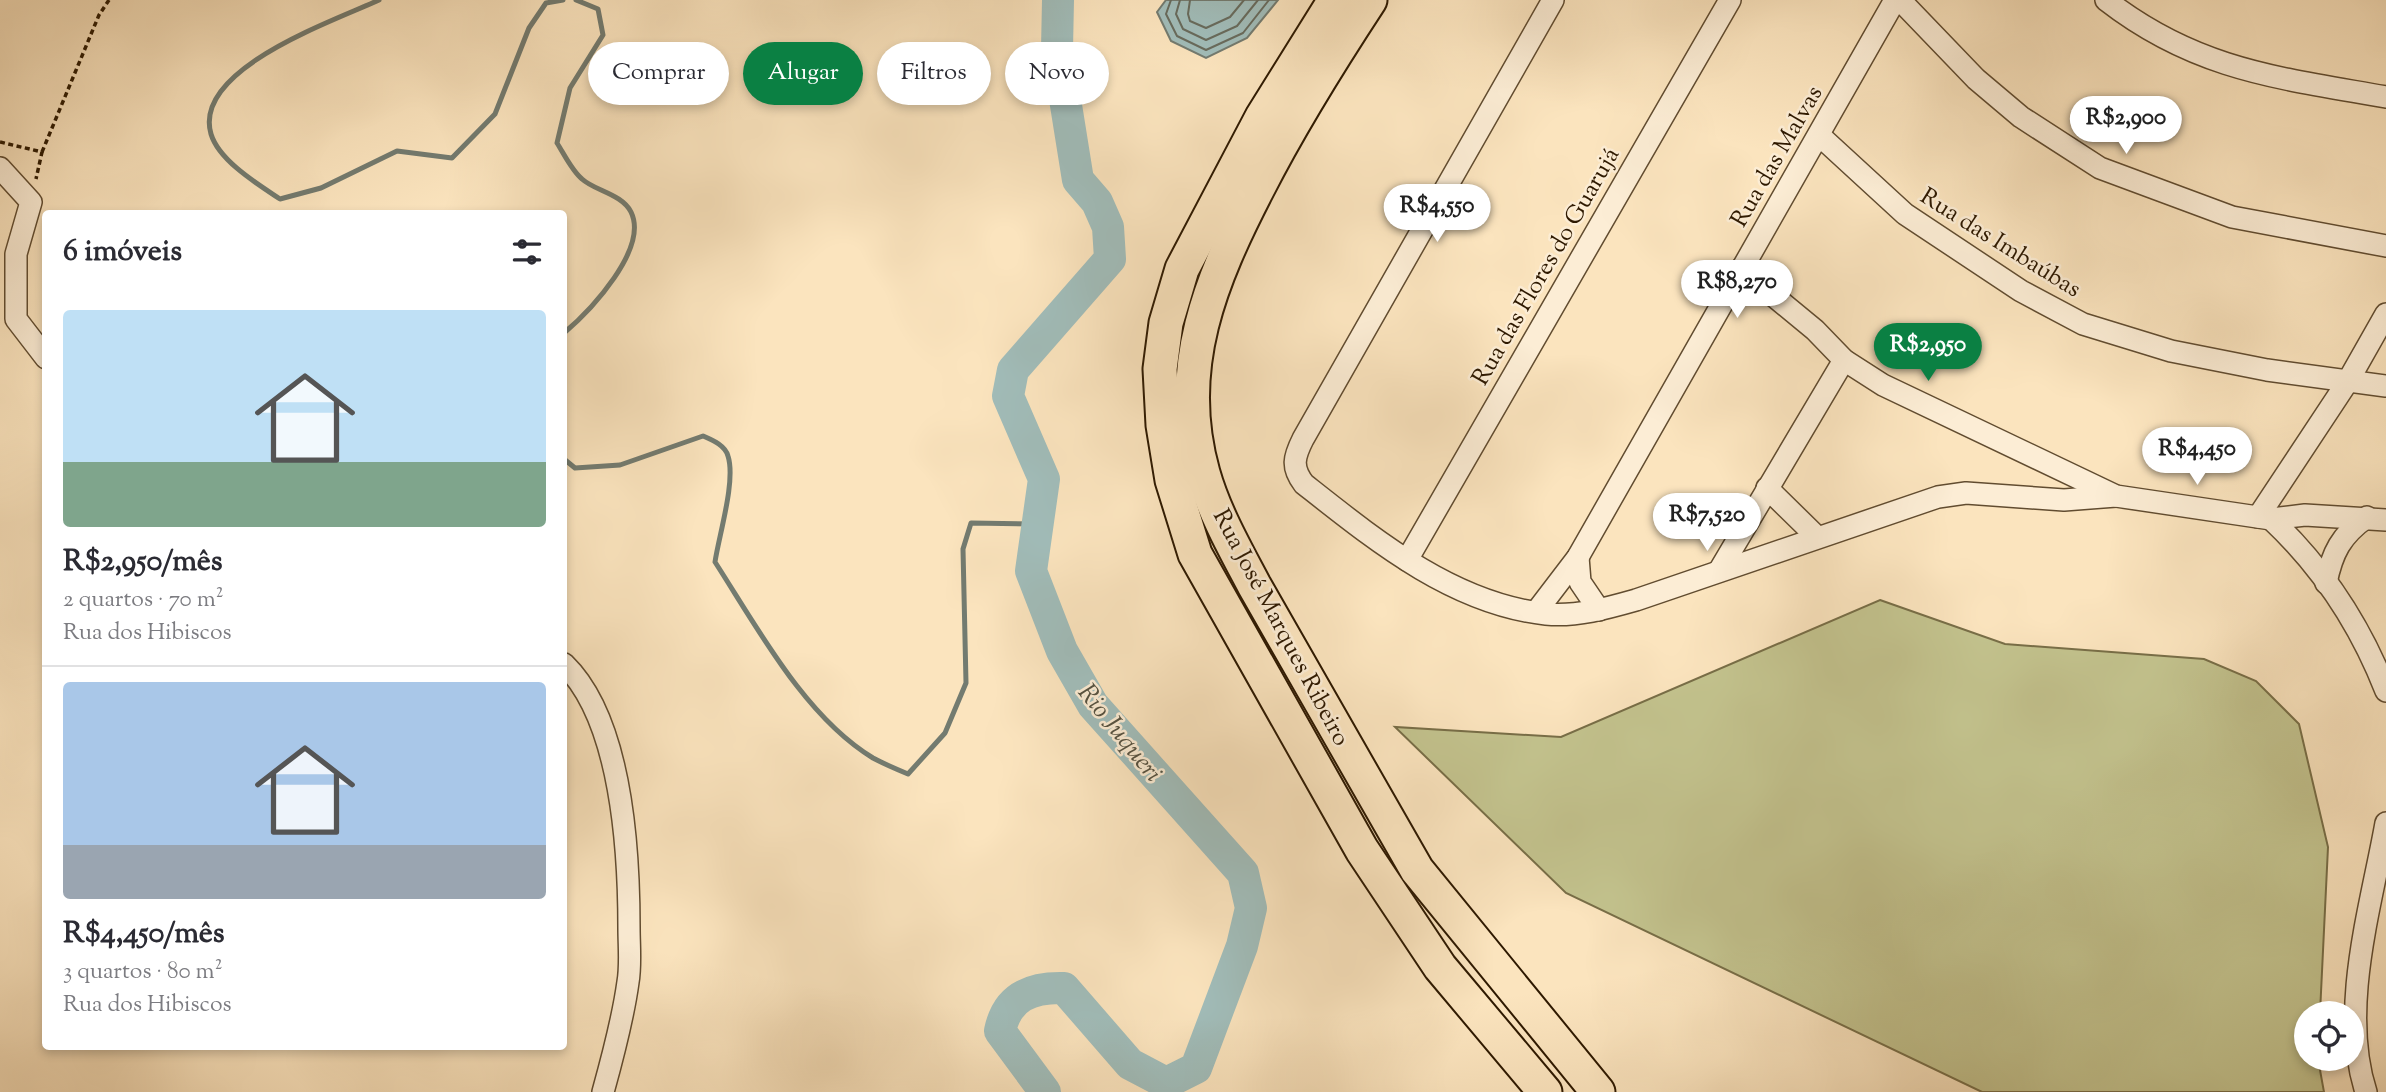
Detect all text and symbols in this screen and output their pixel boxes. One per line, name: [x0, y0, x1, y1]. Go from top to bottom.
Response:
chip: Comprar: [588, 42, 729, 105]
chip: Alugar: [743, 42, 863, 105]
chip: Filtros: [877, 42, 991, 105]
chip: Novo: [1005, 42, 1109, 105]
street label: Rua das Malvas: [1723, 80, 1832, 234]
pin: R$2,900: [2061, 96, 2191, 156]
text: R$2,900: [2086, 102, 2166, 135]
street label: Rua das Flores do Guarujá: [1465, 142, 1629, 392]
street label: Rua das Imbaúbas: [1913, 180, 2087, 307]
pin: R$4,550: [1372, 184, 1502, 244]
text: R$4,550: [1400, 190, 1474, 223]
text: 6 imóveis: [63, 231, 182, 274]
icon: filters: [508, 233, 546, 271]
pin: R$8,270: [1672, 260, 1802, 320]
text: R$8,270: [1697, 266, 1777, 299]
pin: R$2,950: [1863, 324, 1993, 383]
text: R$2,950: [1890, 329, 1966, 362]
icon: home: [242, 355, 368, 481]
pin: R$4,450: [2132, 428, 2262, 487]
text: R$4,450: [2158, 433, 2236, 466]
pin: R$7,520: [1642, 494, 1772, 553]
text: R$7,520: [1669, 499, 1745, 532]
street label: Rua José Marques Ribeiro: [1203, 503, 1357, 752]
text: R$2,950/mês: [63, 541, 223, 584]
text: 2 quartos · 70 m²: [63, 584, 223, 617]
text: Rua dos Hibiscos: [63, 617, 232, 650]
water label: Rio Juqueri: [1068, 677, 1170, 791]
icon: home: [242, 727, 368, 853]
text: R$4,450/mês: [63, 913, 225, 956]
text: 3 quartos · 80 m²: [63, 956, 222, 989]
text: Rua dos Hibiscos: [63, 989, 232, 1022]
map controls: [2294, 1001, 2364, 1071]
button: locate: [2294, 1001, 2364, 1071]

